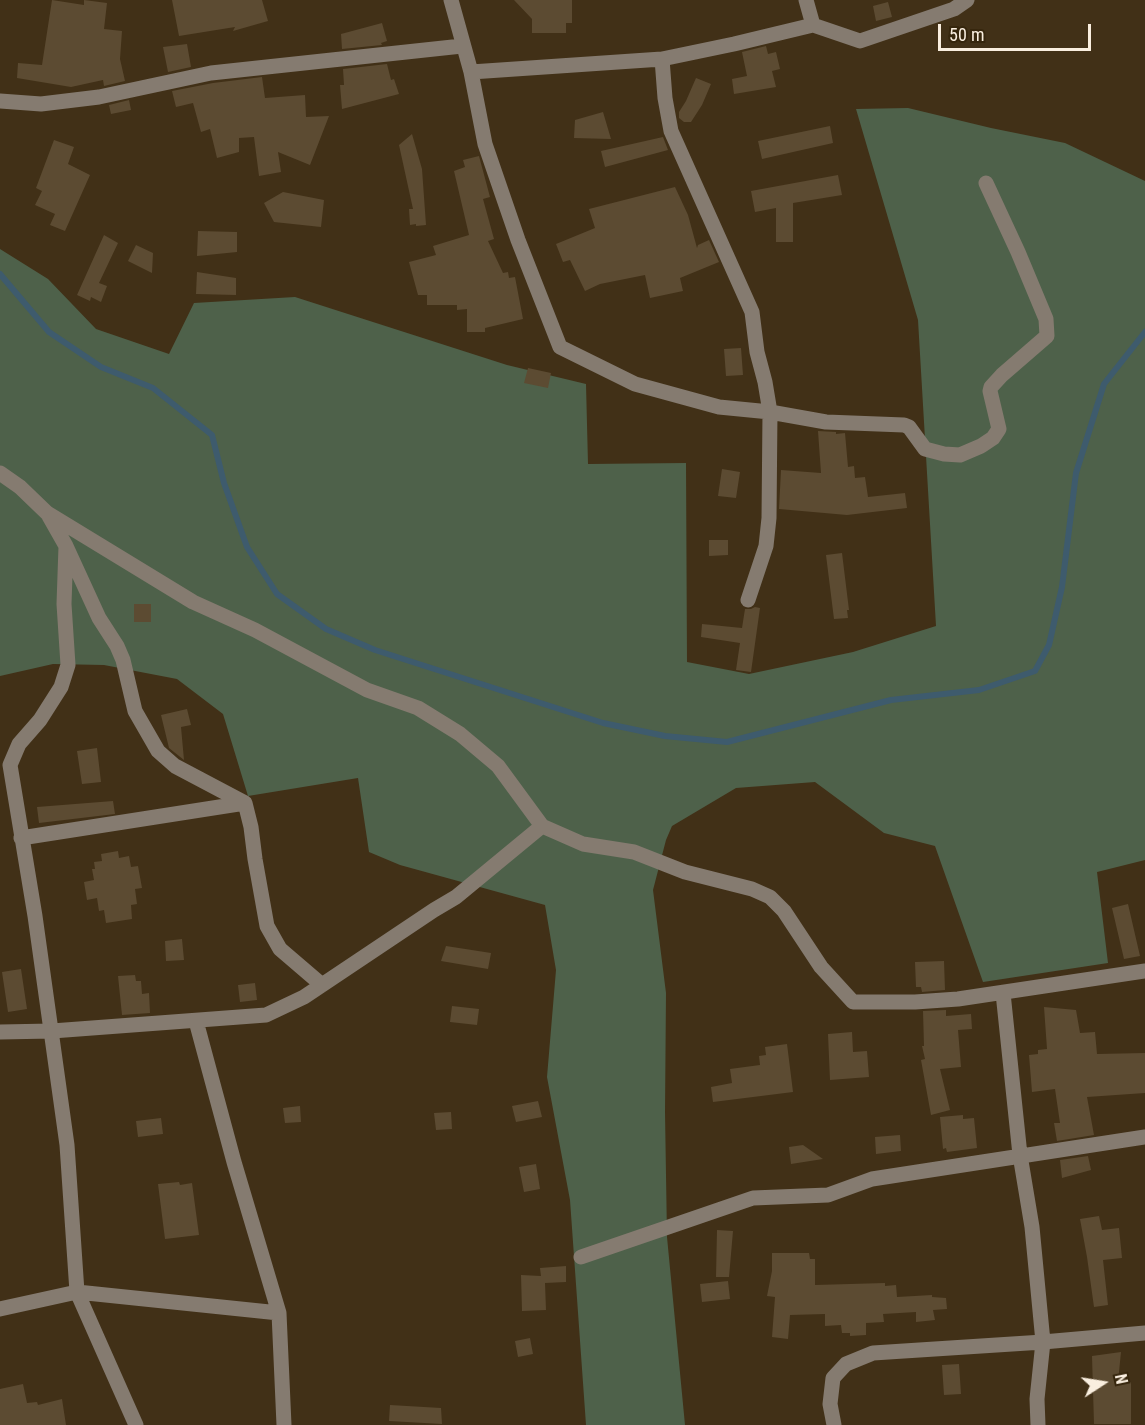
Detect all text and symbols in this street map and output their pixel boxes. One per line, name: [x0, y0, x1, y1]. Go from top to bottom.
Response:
scale bar: [941, 12, 1094, 50]
text: 50 m: [949, 24, 984, 45]
north arrow: [1073, 1353, 1133, 1413]
text: N: [1111, 1372, 1131, 1386]

